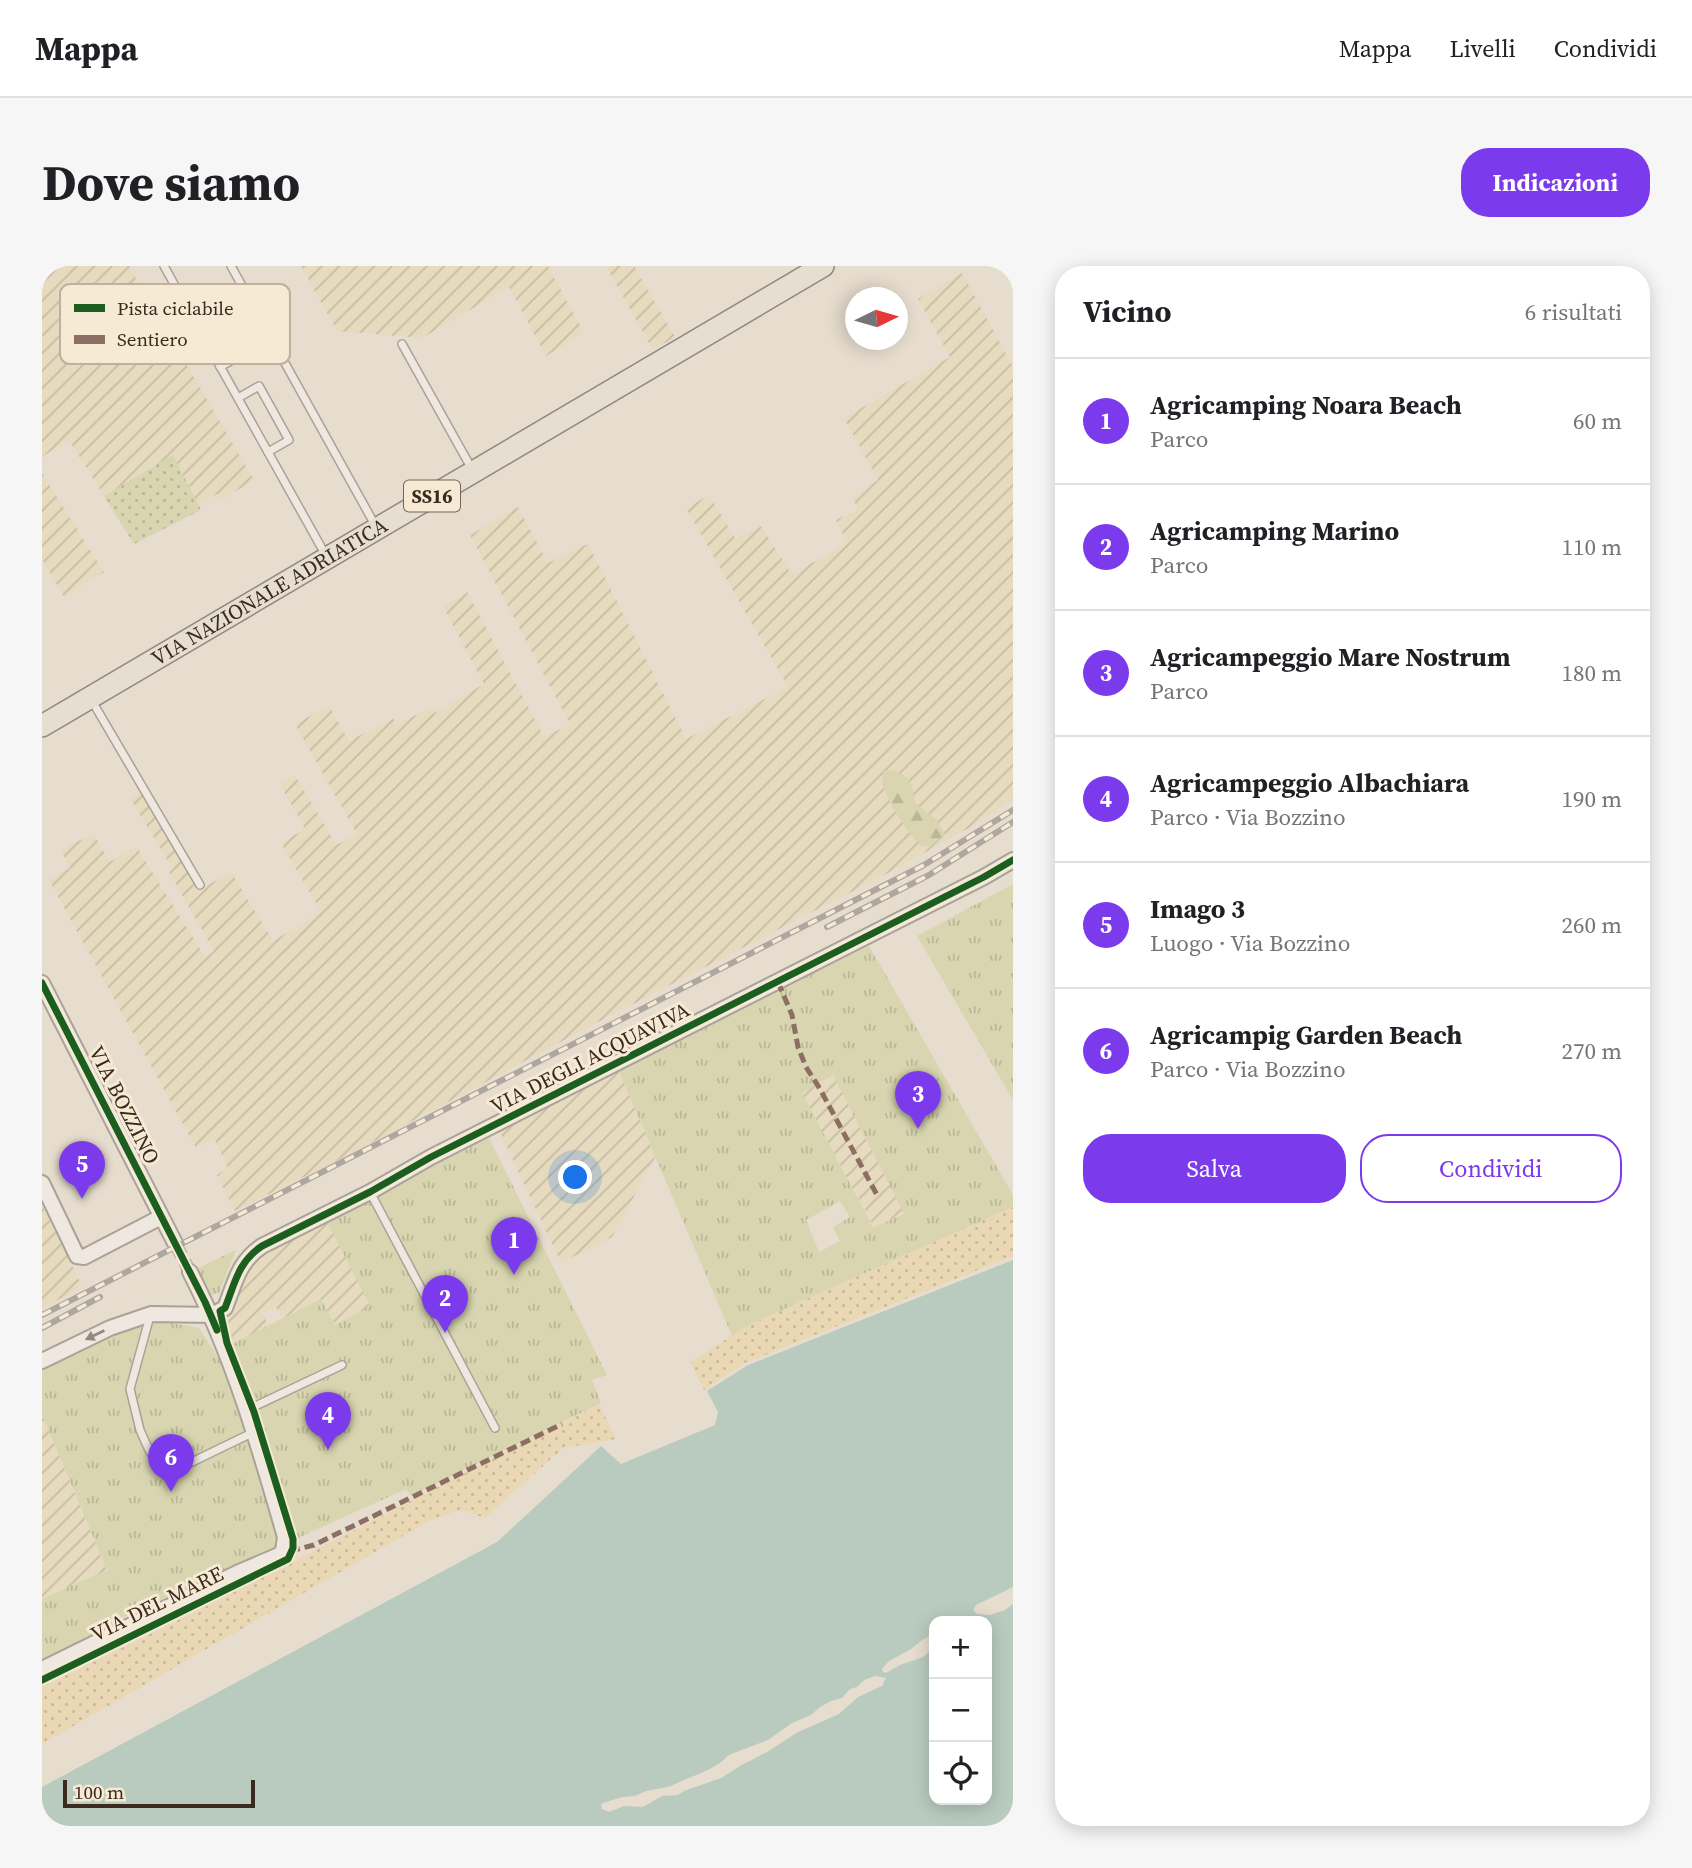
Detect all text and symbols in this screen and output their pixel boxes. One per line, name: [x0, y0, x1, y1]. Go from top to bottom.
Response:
text: Mappa: [35, 26, 138, 71]
text: Mappa: [1339, 32, 1412, 65]
text: Livelli: [1450, 32, 1516, 65]
text: Condividi: [1554, 32, 1657, 65]
button: Indicazioni: [1461, 148, 1650, 217]
text: Dove siamo: [42, 149, 300, 216]
legend: [60, 284, 290, 364]
north arrow: [845, 287, 908, 350]
text: Vicino: [1083, 291, 1172, 332]
text: Pista ciclabile: [117, 295, 234, 321]
text: 6 risultati: [1525, 296, 1622, 328]
text: Sentiero: [117, 326, 188, 352]
text: Agricamping Noara Beach: [1150, 387, 1462, 423]
text: 1: [1100, 405, 1112, 437]
text: 60 m: [1573, 405, 1622, 437]
text: Parco: [1150, 423, 1209, 455]
road number: SS16: [404, 480, 460, 512]
street label: VIA NAZIONALE ADRIATICA: [146, 511, 393, 673]
text: Agricamping Marino: [1150, 513, 1399, 549]
text: 2: [1100, 531, 1112, 563]
text: 110 m: [1561, 531, 1622, 563]
text: Parco: [1150, 549, 1209, 581]
text: Agricampeggio Mare Nostrum: [1150, 639, 1510, 675]
text: 3: [1100, 657, 1112, 689]
text: 180 m: [1561, 657, 1622, 689]
text: Parco: [1150, 675, 1209, 707]
text: Agricampeggio Albachiara: [1150, 765, 1469, 801]
text: 4: [1100, 783, 1112, 815]
text: 190 m: [1561, 783, 1622, 815]
text: Parco · Via Bozzino: [1150, 801, 1346, 833]
text: Imago 3: [1150, 891, 1245, 927]
text: 5: [1100, 909, 1112, 941]
text: 260 m: [1561, 909, 1622, 941]
text: Luogo · Via Bozzino: [1150, 927, 1350, 959]
street label: VIA DEGLI ACQUAVIVA: [485, 995, 694, 1120]
text: Agricampig Garden Beach: [1150, 1017, 1462, 1053]
text: 6: [1100, 1035, 1112, 1067]
text: 270 m: [1561, 1035, 1622, 1067]
street label: VIA BOZZINO: [82, 1041, 167, 1169]
text: Parco · Via Bozzino: [1150, 1053, 1346, 1085]
pin: 3: [895, 1071, 941, 1129]
button: Salva: [1083, 1134, 1346, 1203]
button: Condividi: [1360, 1134, 1622, 1203]
pin: 5: [59, 1141, 105, 1199]
your location: [558, 1160, 592, 1194]
pin: 1: [491, 1217, 537, 1275]
pin: 2: [422, 1275, 468, 1333]
one-way arrow: [85, 1330, 105, 1341]
pin: 4: [305, 1392, 351, 1450]
pin: 6: [148, 1434, 194, 1492]
street label: VIA DEL MARE: [86, 1559, 228, 1648]
map controls: [929, 1616, 992, 1805]
button: +: [929, 1616, 992, 1679]
button: −: [929, 1679, 992, 1742]
button: locate: [929, 1742, 992, 1805]
scale bar: [63, 1777, 256, 1809]
text: 100 m: [74, 1779, 124, 1805]

